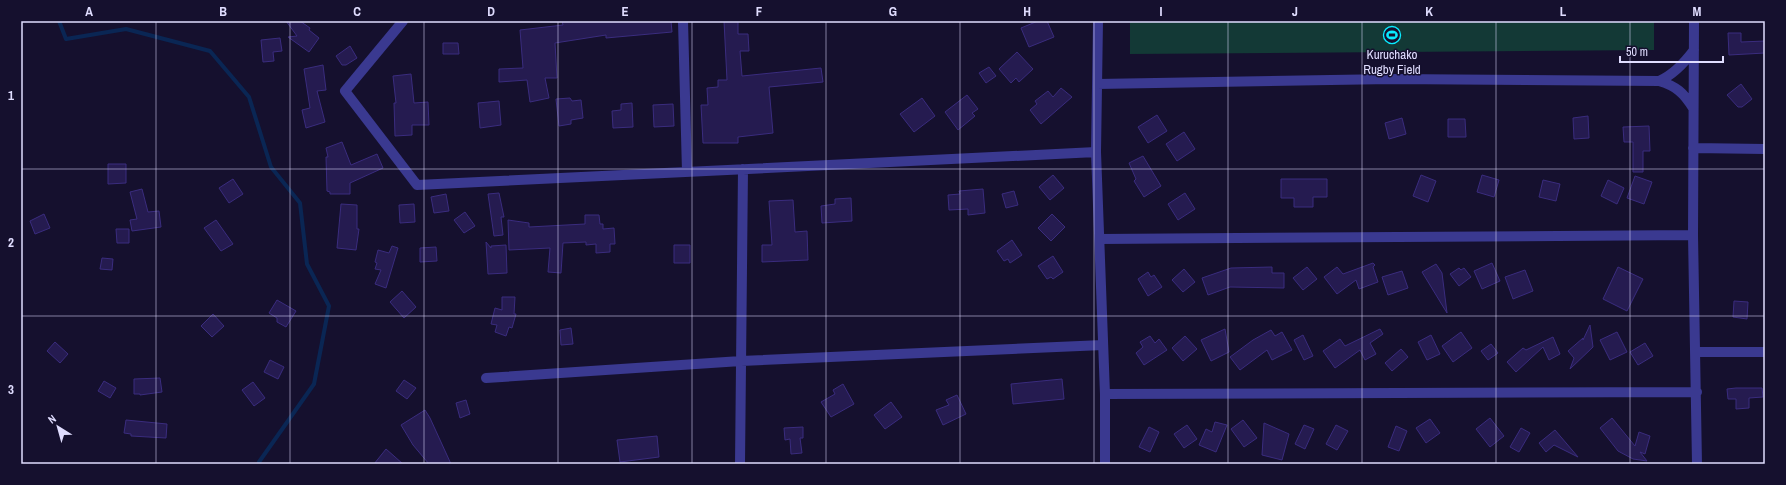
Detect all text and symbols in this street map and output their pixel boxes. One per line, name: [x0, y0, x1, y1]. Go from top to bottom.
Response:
text: A: [85, 3, 93, 20]
text: B: [219, 3, 227, 20]
text: C: [353, 3, 361, 20]
text: D: [487, 3, 495, 20]
text: E: [621, 3, 629, 20]
text: F: [756, 3, 763, 20]
text: G: [889, 3, 897, 20]
text: H: [1023, 3, 1031, 20]
text: I: [1160, 3, 1163, 20]
text: J: [1292, 3, 1298, 20]
text: K: [1425, 3, 1433, 20]
text: L: [1560, 3, 1567, 20]
text: M: [1693, 3, 1702, 20]
sports icon: Kuruchako Rugby Field: [1382, 25, 1402, 45]
scale bar: [1620, 38, 1723, 64]
text: 50 m: [1626, 44, 1648, 60]
place label: Kuruchako Rugby Field: [1363, 46, 1421, 78]
text: 1: [8, 87, 14, 104]
text: 2: [8, 234, 14, 251]
text: 3: [8, 381, 14, 398]
north arrow: [38, 407, 78, 447]
text: N: [45, 411, 59, 427]

